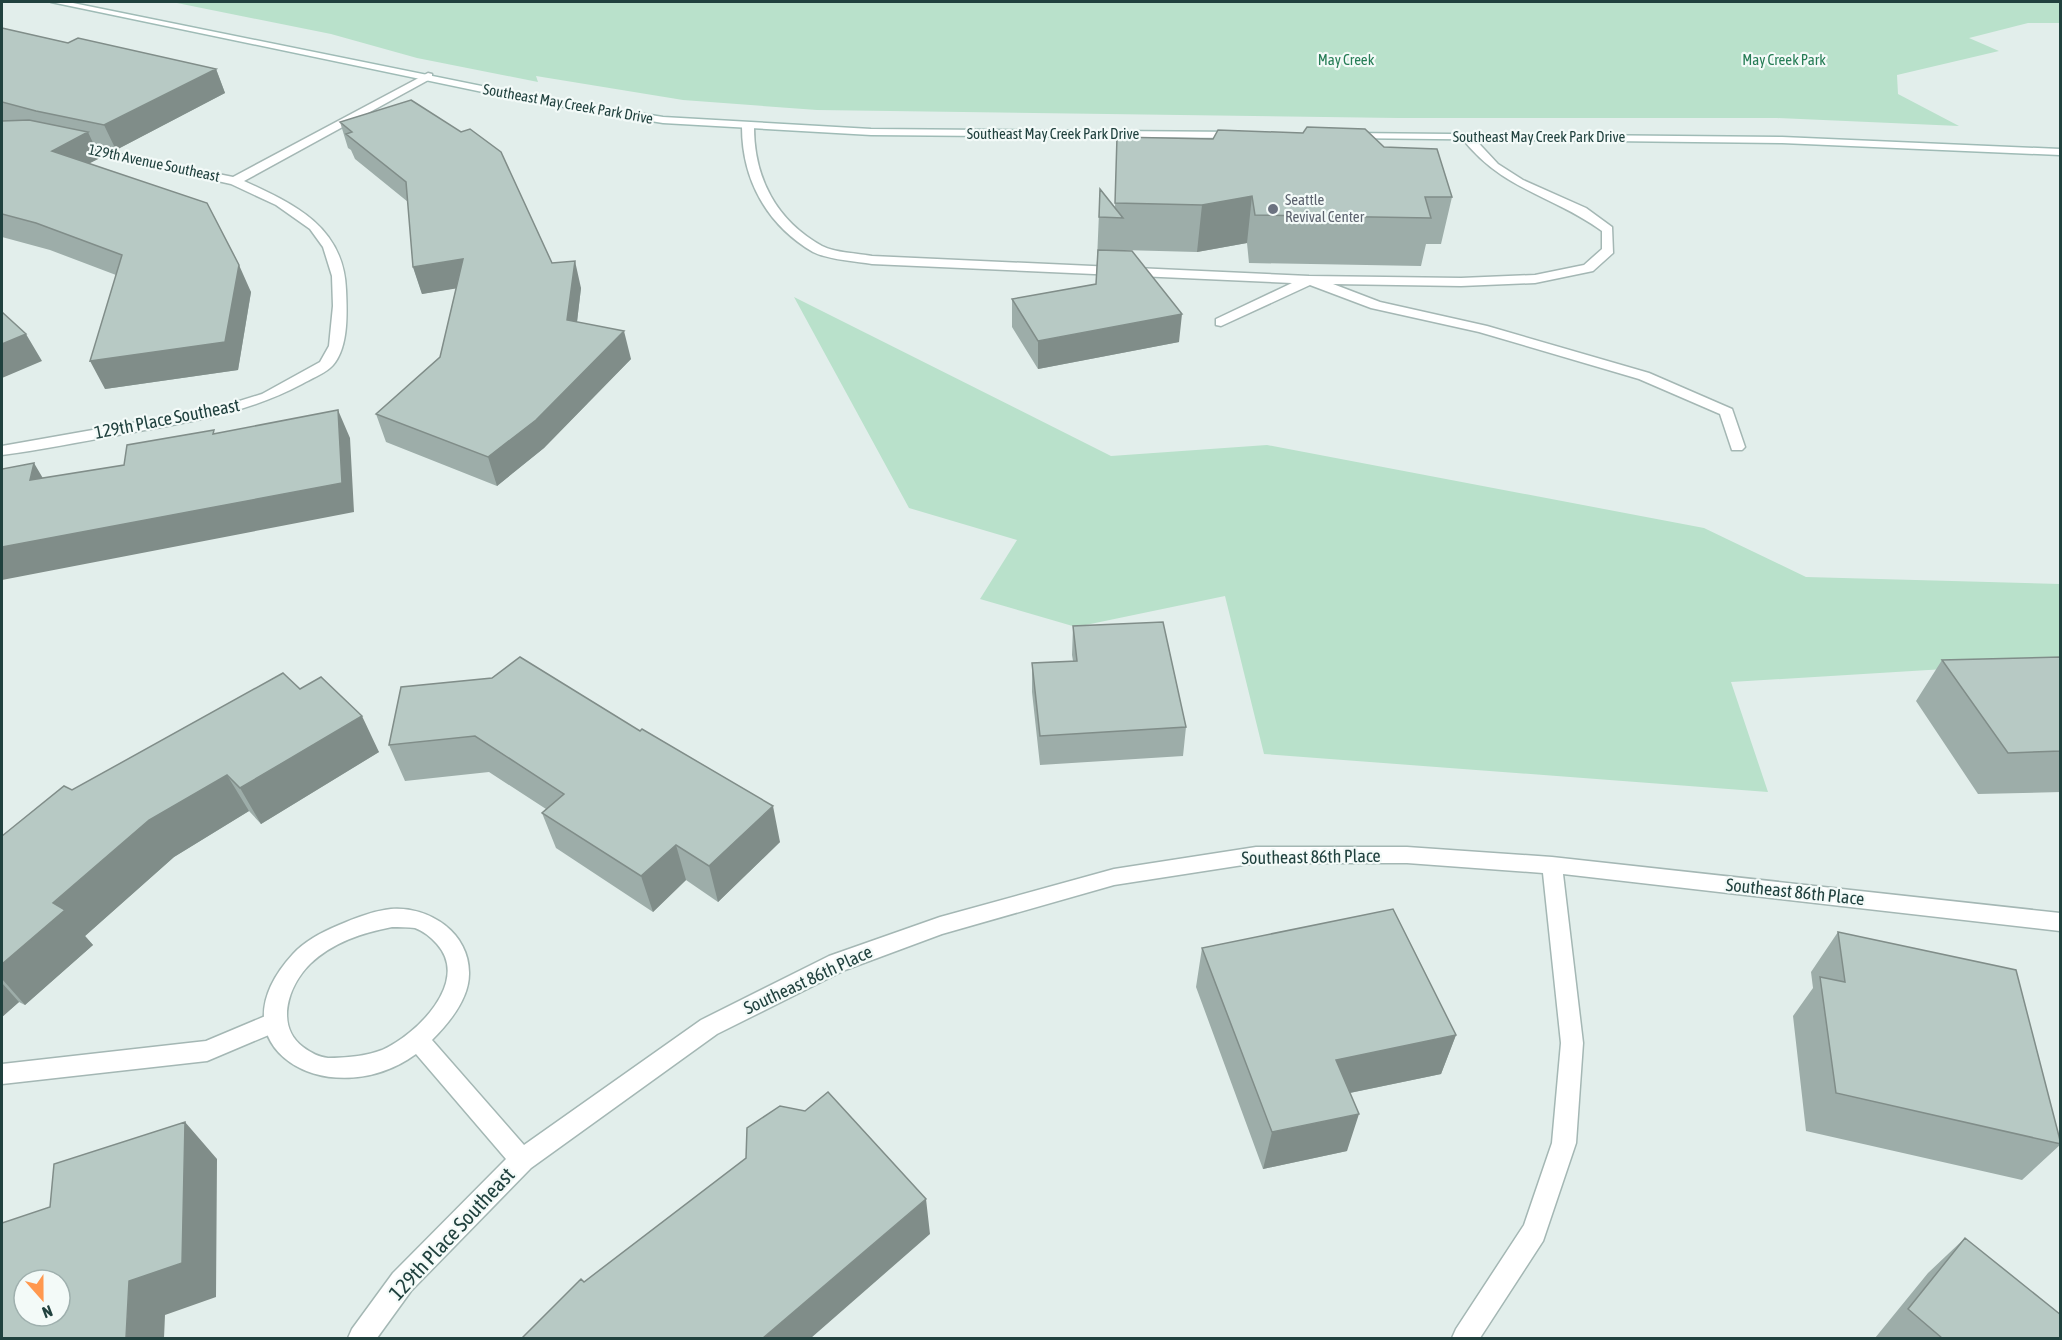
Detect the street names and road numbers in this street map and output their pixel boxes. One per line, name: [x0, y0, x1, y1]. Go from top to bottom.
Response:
street label: Southeast May Creek Park Drive: [482, 80, 655, 127]
street label: Southeast May Creek Park Drive: [967, 125, 1139, 142]
street label: Southeast May Creek Park Drive: [1453, 128, 1625, 145]
street label: 129th Avenue Southeast: [87, 140, 221, 185]
street label: 129th Place Southeast: [92, 394, 241, 443]
street label: Southeast 86th Place: [1241, 845, 1381, 868]
street label: Southeast 86th Place: [1725, 874, 1865, 909]
street label: Southeast 86th Place: [740, 941, 875, 1018]
street label: 129th Place Southeast: [384, 1162, 519, 1305]

